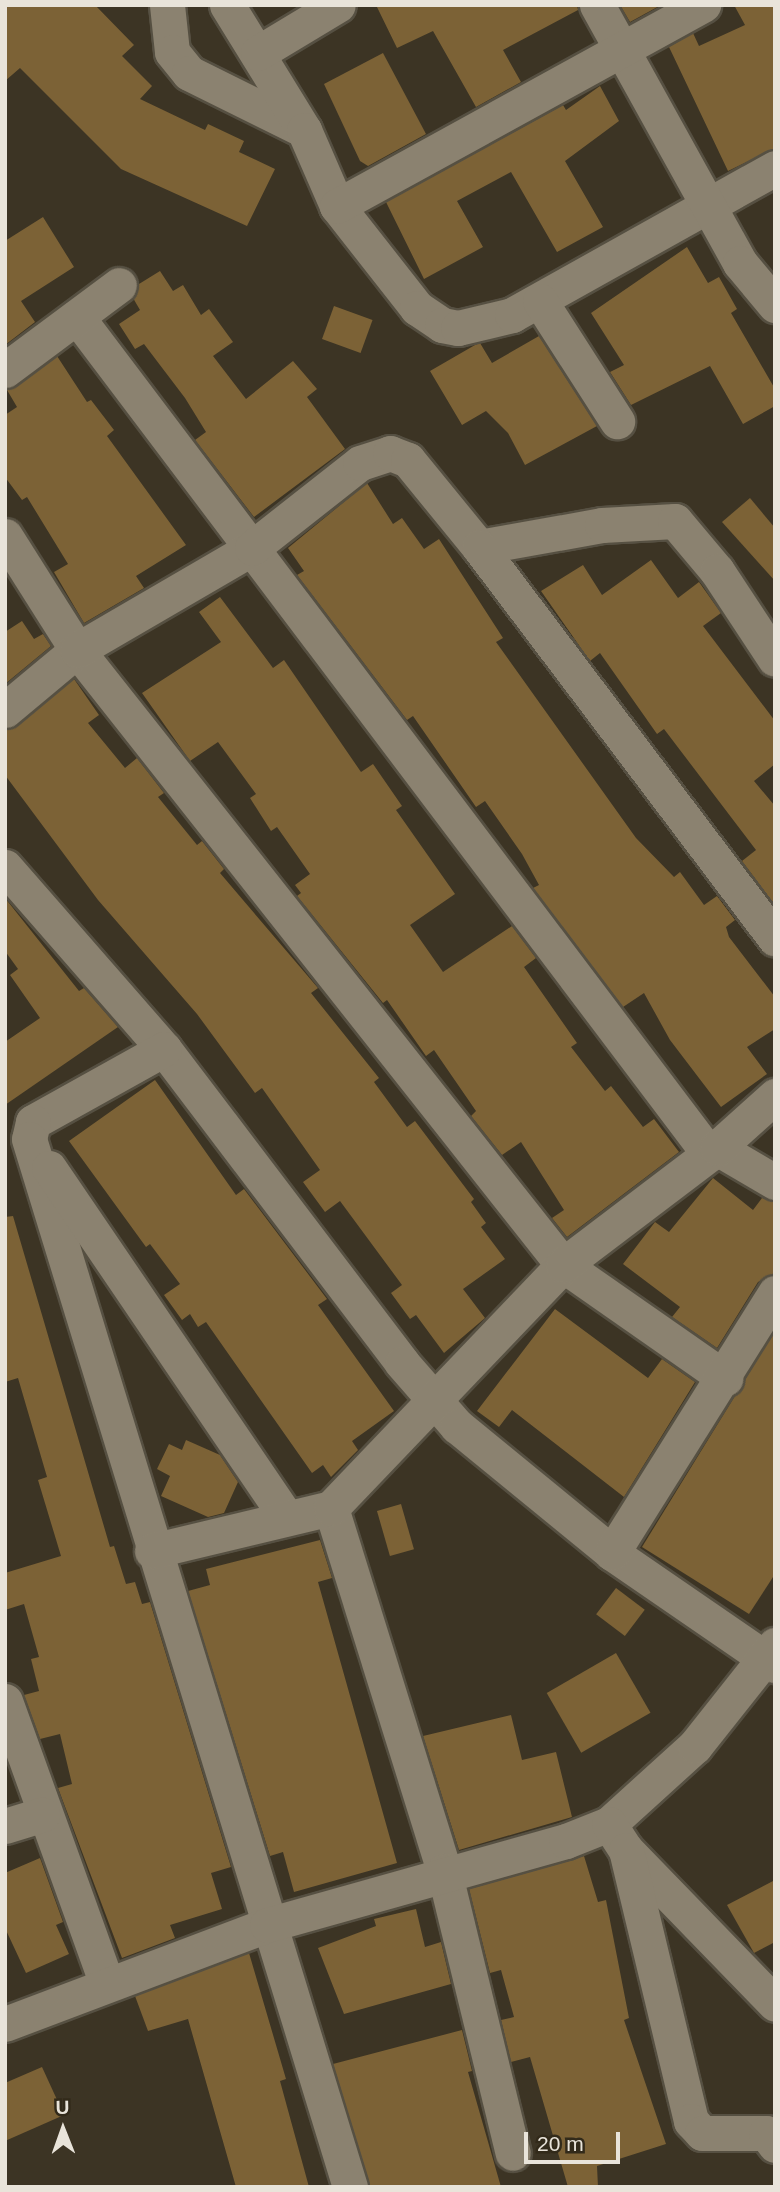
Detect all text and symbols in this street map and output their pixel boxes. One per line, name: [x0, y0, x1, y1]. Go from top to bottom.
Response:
north arrow: [28, 2094, 98, 2164]
text: U: [56, 2097, 70, 2118]
scale bar: [528, 2118, 624, 2162]
text: 20 m: [537, 2132, 584, 2155]

